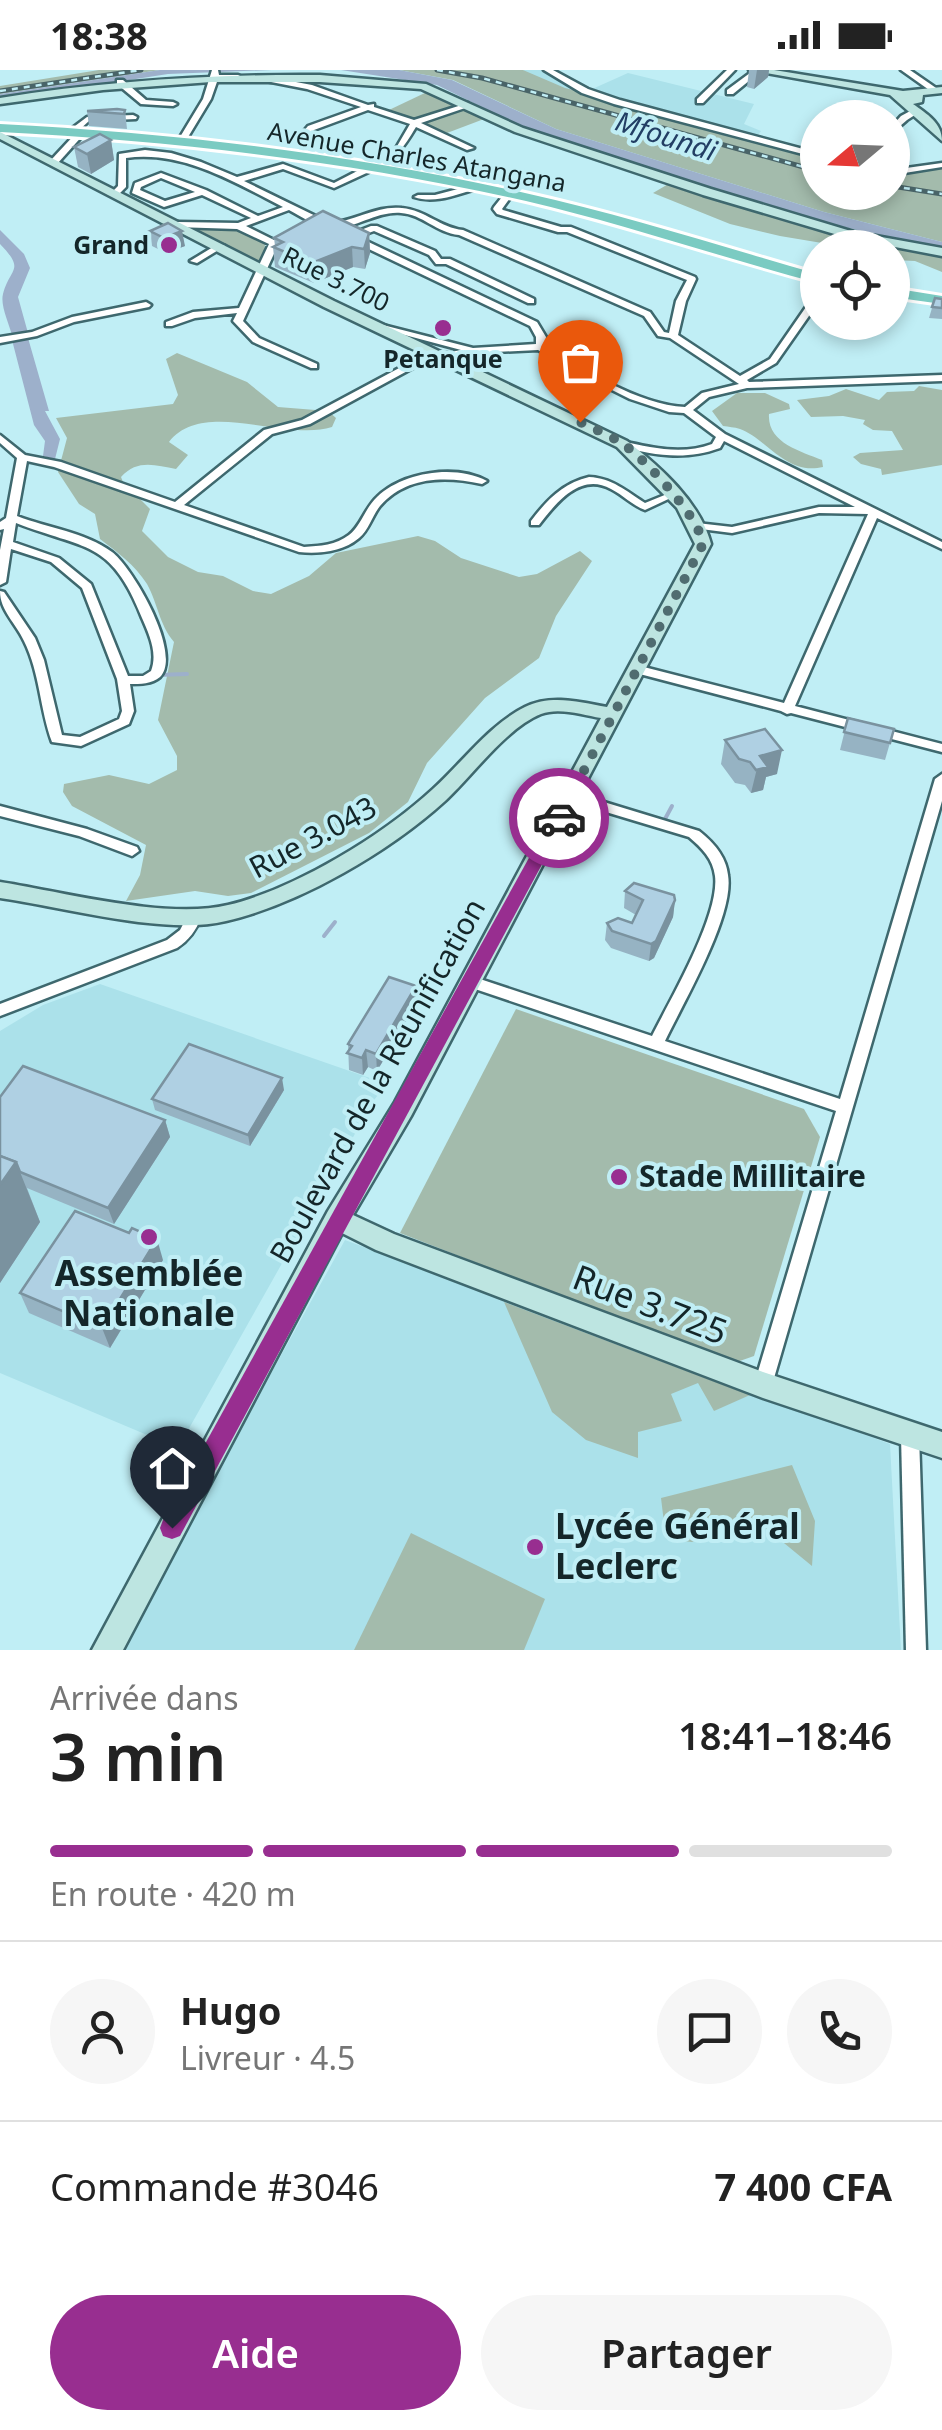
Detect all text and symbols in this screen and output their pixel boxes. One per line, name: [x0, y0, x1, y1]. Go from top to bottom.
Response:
text: 18:38: [50, 9, 148, 61]
north arrow: [800, 100, 910, 210]
map controls: [800, 100, 910, 340]
water label: Mfoundi: [611, 101, 722, 169]
street label: Avenue Charles Atangana: [265, 113, 569, 199]
place label: Grand: [73, 227, 149, 261]
button: locate: [800, 230, 910, 340]
marker: Grand: [158, 234, 180, 256]
street label: Rue 3.700: [277, 238, 396, 319]
marker: Petanque: [432, 317, 454, 339]
pin: [538, 320, 623, 423]
icon: bag: [553, 335, 608, 390]
place label: Petanque: [383, 341, 503, 375]
courier: [509, 768, 609, 868]
street label: Rue 3.043: [241, 786, 383, 887]
icon: car: [532, 791, 587, 846]
street label: Boulevard de la Réunification: [259, 891, 494, 1270]
place label: Stade Millitaire: [639, 1155, 866, 1196]
marker: Stade Millitaire: [608, 1166, 630, 1188]
marker: Assemblée Nationale: [138, 1226, 160, 1248]
place label: Assemblée Nationale: [55, 1249, 243, 1336]
street label: Rue 3.725: [567, 1253, 734, 1355]
pin: [130, 1426, 215, 1529]
icon: home: [145, 1441, 200, 1496]
place label: Lycée Général Leclerc: [555, 1502, 800, 1589]
marker: Lycée Général Leclerc: [524, 1536, 546, 1558]
text: Arrivée dans: [50, 1676, 239, 1719]
text: 18:41–18:46: [678, 1709, 892, 1761]
text: 3 min: [50, 1712, 226, 1800]
text: En route · 420 m: [50, 1872, 296, 1915]
button: person: [50, 1979, 155, 2084]
button: chat: [657, 1979, 762, 2084]
button: phone: [787, 1979, 892, 2084]
text: Hugo: [180, 1984, 282, 2036]
text: Livreur · 4.5: [180, 2036, 355, 2079]
text: Commande #3046: [50, 2160, 379, 2212]
text: 7 400 CFA: [715, 2160, 892, 2212]
button: Aide: [50, 2295, 461, 2410]
button: Partager: [481, 2295, 892, 2410]

